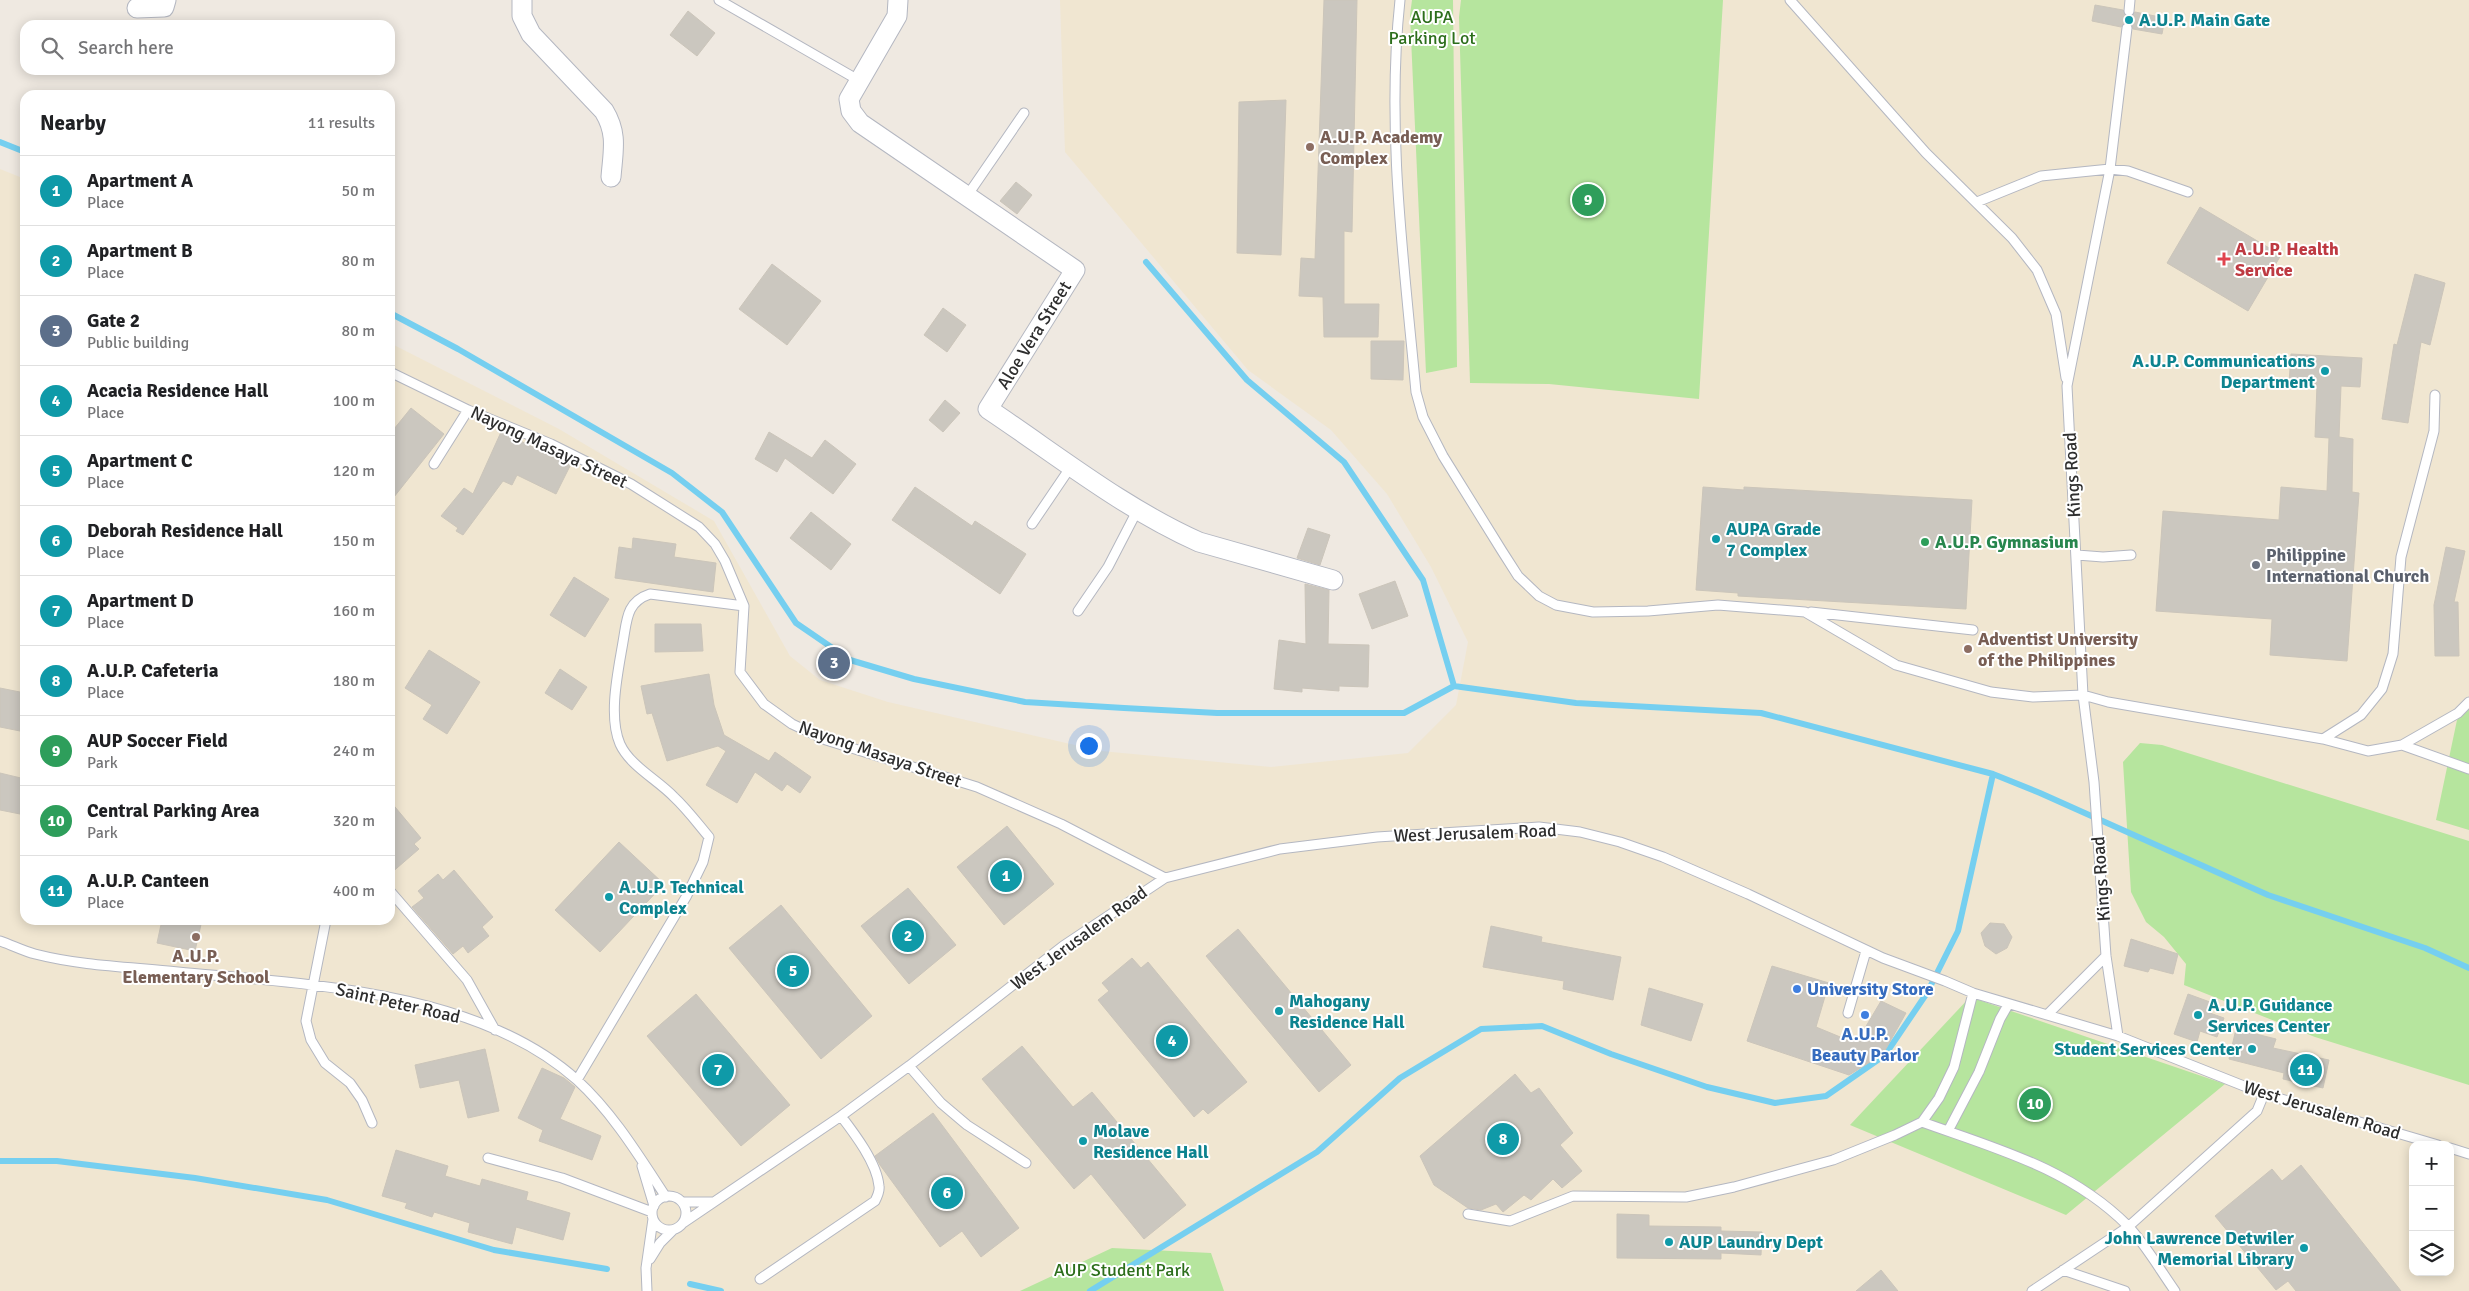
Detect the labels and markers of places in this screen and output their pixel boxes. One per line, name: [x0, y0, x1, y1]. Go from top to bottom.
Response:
place label: A.U.P. Main Gate: [2139, 9, 2270, 31]
marker: A.U.P. Main Gate: [2123, 14, 2135, 26]
place label: A.U.P. Academy Complex: [1320, 126, 1442, 169]
marker: A.U.P. Academy Complex: [1304, 141, 1316, 153]
pin: 9: [1572, 181, 1604, 219]
place label: A.U.P. Health Service: [2235, 238, 2339, 281]
marker: A.U.P. Health Service: [2217, 252, 2231, 266]
place label: A.U.P. Communications Department: [2132, 350, 2315, 393]
marker: A.U.P. Communications Department: [2319, 365, 2331, 377]
place label: AUPA Grade 7 Complex: [1726, 518, 1821, 561]
place label: A.U.P. Gymnasium: [1935, 531, 2078, 553]
marker: AUPA Grade 7 Complex: [1710, 533, 1722, 545]
marker: A.U.P. Gymnasium: [1919, 536, 1931, 548]
place label: Philippine International Church: [2266, 544, 2429, 587]
marker: Philippine International Church: [2250, 559, 2262, 571]
place label: Adventist University of the Philippines: [1978, 628, 2138, 671]
marker: Adventist University of the Philippines: [1962, 643, 1974, 655]
pin: 3: [818, 644, 850, 682]
pin: 1: [990, 857, 1022, 895]
place label: A.U.P. Technical Complex: [619, 876, 744, 919]
marker: A.U.P. Technical Complex: [603, 891, 615, 903]
pin: 2: [892, 917, 924, 955]
marker: A.U.P. Elementary School: [190, 931, 202, 943]
place label: A.U.P. Elementary School: [122, 945, 270, 988]
pin: 5: [777, 952, 809, 990]
place label: University Store: [1807, 978, 1934, 1000]
marker: University Store: [1791, 983, 1803, 995]
place label: Mahogany Residence Hall: [1289, 990, 1405, 1033]
place label: A.U.P. Guidance Services Center: [2208, 994, 2333, 1037]
marker: Mahogany Residence Hall: [1273, 1005, 1285, 1017]
marker: A.U.P. Beauty Parlor: [1859, 1009, 1871, 1021]
marker: A.U.P. Guidance Services Center: [2192, 1009, 2204, 1021]
pin: 4: [1156, 1022, 1188, 1060]
place label: A.U.P. Beauty Parlor: [1811, 1023, 1920, 1066]
place label: Student Services Center: [2054, 1038, 2243, 1060]
marker: Student Services Center: [2246, 1043, 2258, 1055]
pin: 7: [702, 1051, 734, 1089]
pin: 11: [2290, 1051, 2322, 1089]
pin: 10: [2019, 1085, 2051, 1123]
place label: Molave Residence Hall: [1093, 1120, 1209, 1163]
pin: 8: [1487, 1120, 1519, 1158]
marker: Molave Residence Hall: [1077, 1135, 1089, 1147]
pin: 6: [931, 1174, 963, 1212]
place label: John Lawrence Detwiler Memorial Library: [2105, 1227, 2295, 1270]
place label: AUP Laundry Dept: [1679, 1231, 1823, 1253]
marker: AUP Laundry Dept: [1663, 1236, 1675, 1248]
marker: John Lawrence Detwiler Memorial Library: [2298, 1242, 2310, 1254]

